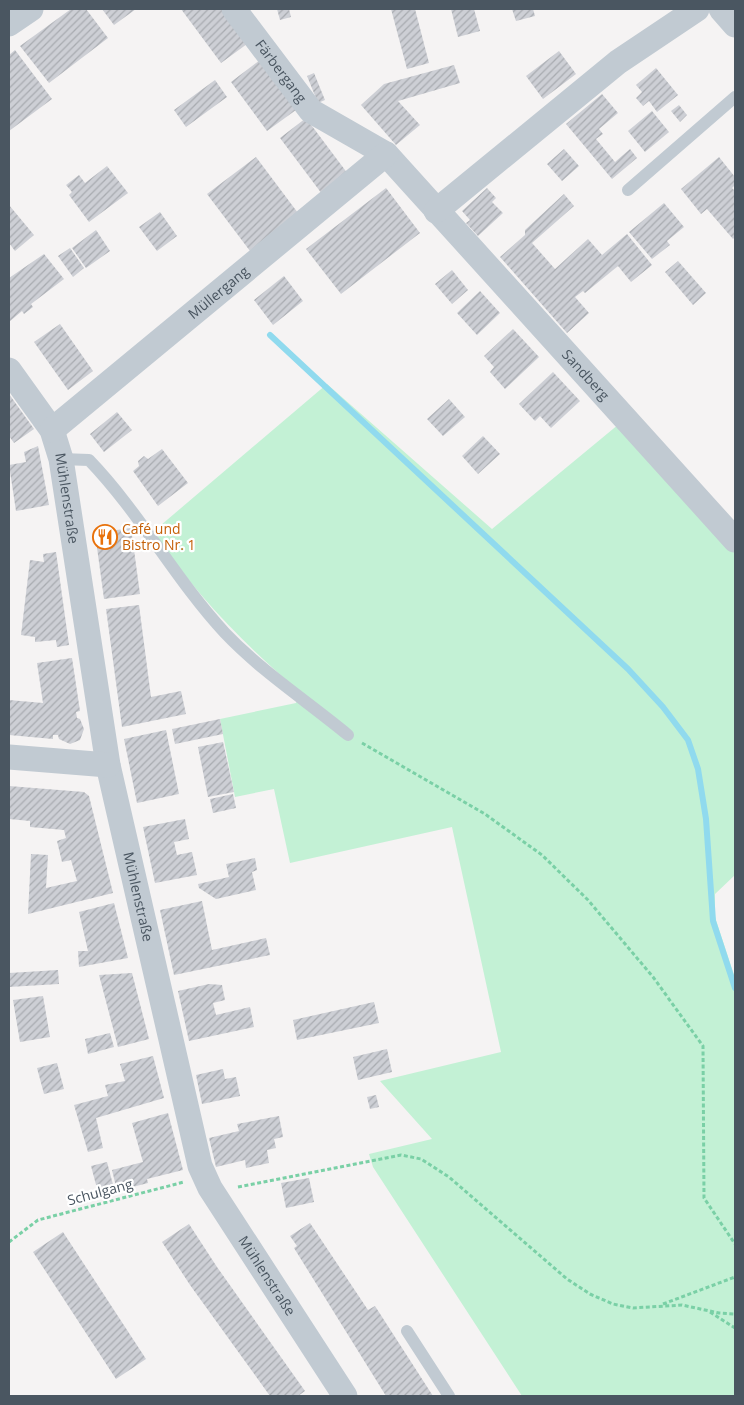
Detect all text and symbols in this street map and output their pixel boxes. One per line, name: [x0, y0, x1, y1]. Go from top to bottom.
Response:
street label: Färbergang: [251, 35, 312, 107]
street label: Müllergang: [184, 261, 253, 323]
street label: Sandberg: [558, 345, 614, 404]
street label: Mühlenstraße: [51, 452, 84, 545]
place label: Café und Bistro Nr. 1: [122, 519, 196, 554]
restaurant icon: Café und Bistro Nr. 1: [92, 524, 118, 550]
street label: Mühlenstraße: [119, 850, 158, 944]
street label: Schulgang: [65, 1174, 135, 1209]
street label: Mühlenstraße: [234, 1232, 300, 1319]

